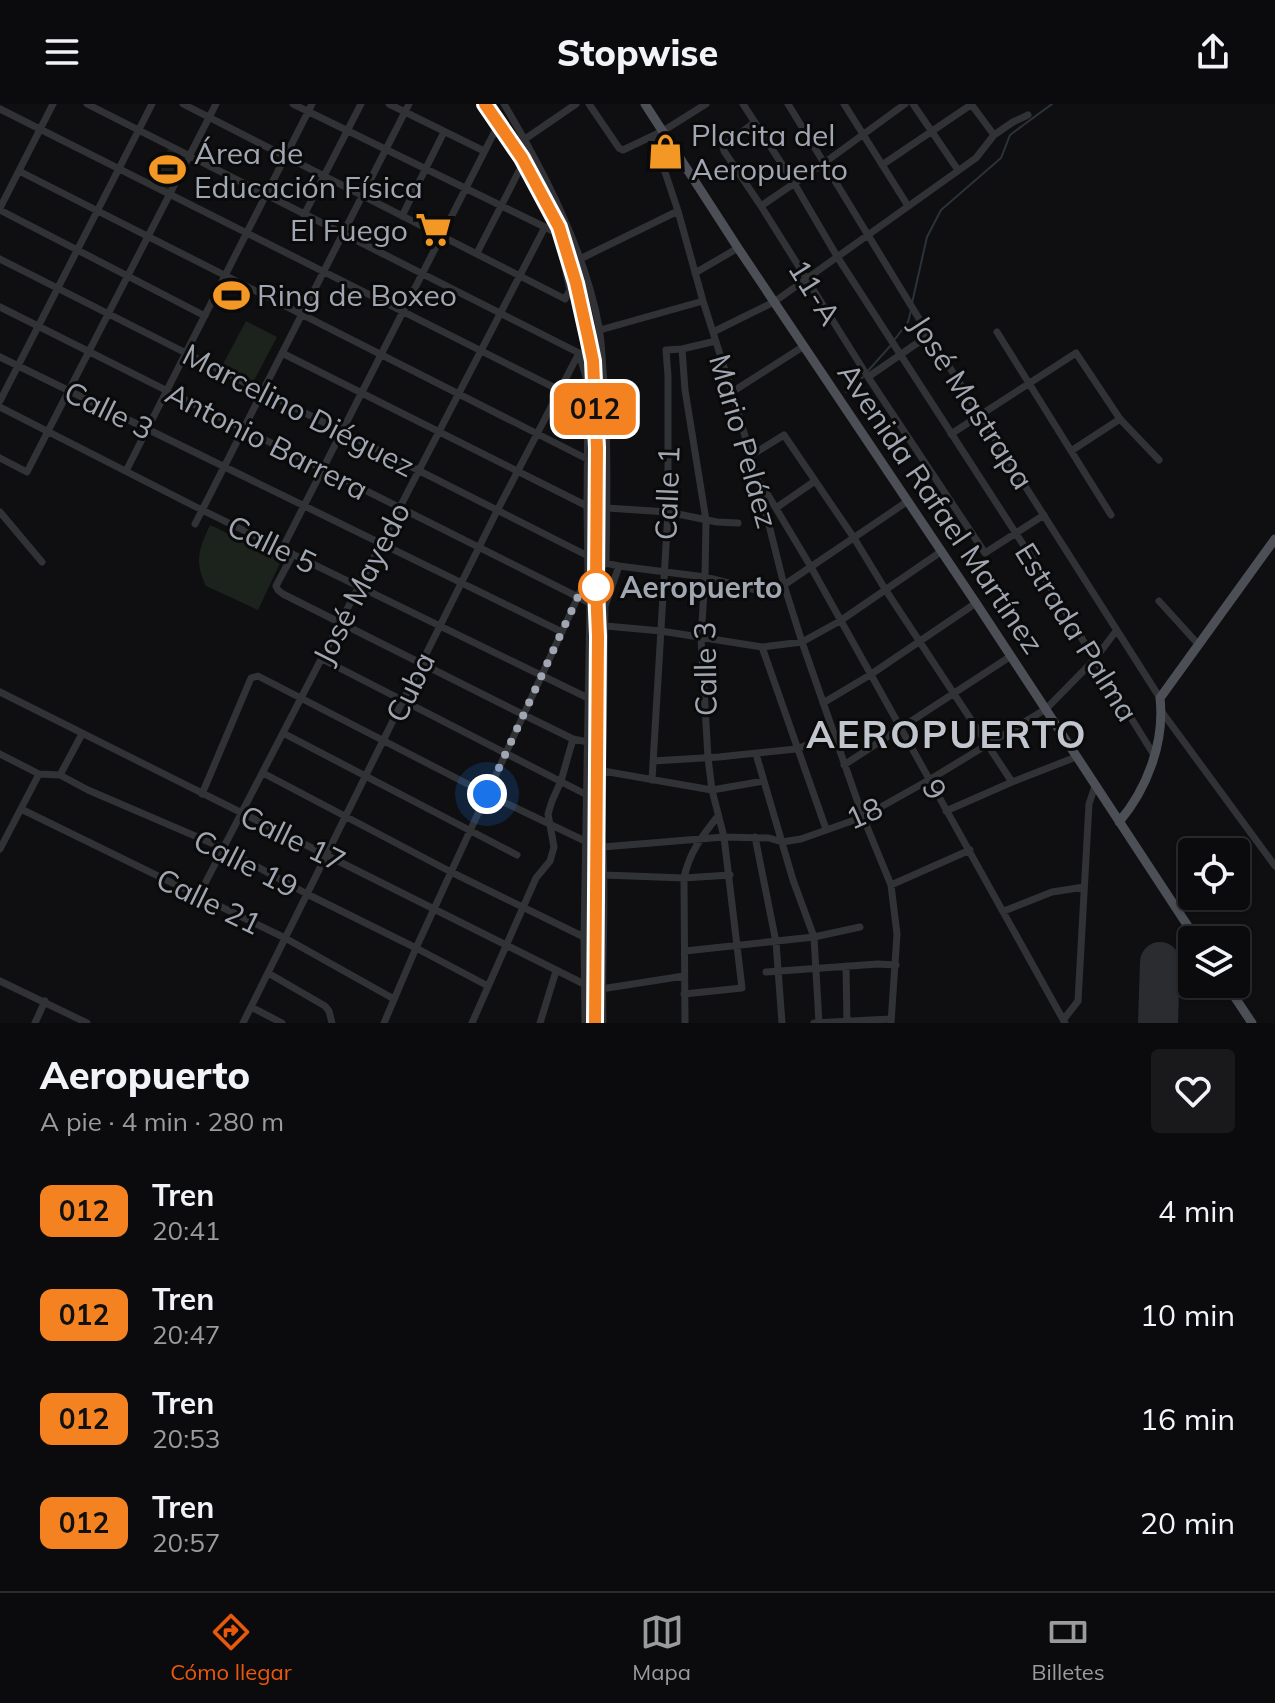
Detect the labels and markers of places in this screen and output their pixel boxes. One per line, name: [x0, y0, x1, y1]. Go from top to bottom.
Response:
place label: Placita del Aeropuerto: [691, 116, 848, 188]
shop icon: Placita del Aeropuerto: [646, 133, 684, 171]
place label: Área de Educación Física: [194, 134, 423, 206]
sports icon: Área de Educación Física: [149, 151, 187, 189]
place label: El Fuego: [290, 211, 408, 249]
supermarket icon: El Fuego: [415, 211, 453, 249]
sports icon: Ring de Boxeo: [212, 276, 250, 314]
place label: Ring de Boxeo: [257, 276, 457, 314]
place label: Aeropuerto: [620, 568, 783, 606]
marker: Aeropuerto: [579, 570, 613, 604]

